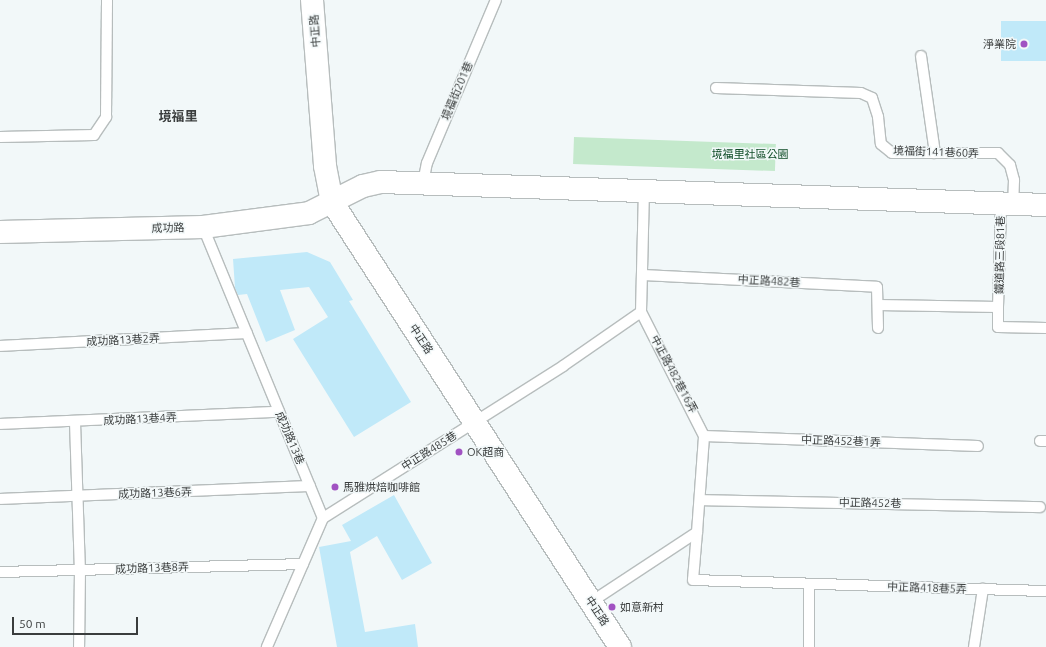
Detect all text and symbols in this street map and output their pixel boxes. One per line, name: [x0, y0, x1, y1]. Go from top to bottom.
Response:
street label: 中正路: [307, 14, 323, 48]
place label: 淨業院: [983, 37, 1016, 51]
marker: 淨業院: [1019, 39, 1029, 49]
street label: 境福街201巷: [439, 60, 475, 122]
district label: 境福里: [159, 108, 197, 124]
street label: 境福街141巷60弄: [893, 144, 979, 160]
park label: 境福里社區公園: [712, 147, 788, 161]
street label: 鐵道路三段81巷: [993, 216, 1007, 294]
street label: 成功路: [151, 221, 185, 235]
street label: 中正路482巷: [737, 273, 801, 289]
street label: 中正路: [406, 322, 436, 356]
street label: 成功路13巷2弄: [86, 331, 160, 349]
street label: 中正路482巷16弄: [648, 333, 700, 415]
street label: 成功路13巷: [273, 409, 307, 467]
street label: 成功路13巷4弄: [103, 410, 177, 428]
street label: 中正路485巷: [399, 429, 459, 473]
street label: 中正路452巷1弄: [801, 433, 881, 449]
place label: OK超商: [467, 445, 504, 459]
marker: OK超商: [454, 447, 464, 457]
place label: 馬雅烘焙咖啡館: [343, 480, 420, 494]
marker: 馬雅烘焙咖啡館: [330, 482, 340, 492]
street label: 成功路13巷6弄: [118, 485, 192, 501]
street label: 中正路452巷: [839, 496, 901, 510]
street label: 成功路13巷8弄: [115, 560, 189, 576]
street label: 中正路418巷5弄: [887, 580, 967, 596]
street label: 中正路: [582, 594, 612, 628]
place label: 如意新村: [620, 600, 664, 614]
marker: 如意新村: [607, 602, 617, 612]
scale bar: [14, 609, 140, 635]
text: 50 m: [19, 617, 46, 630]

